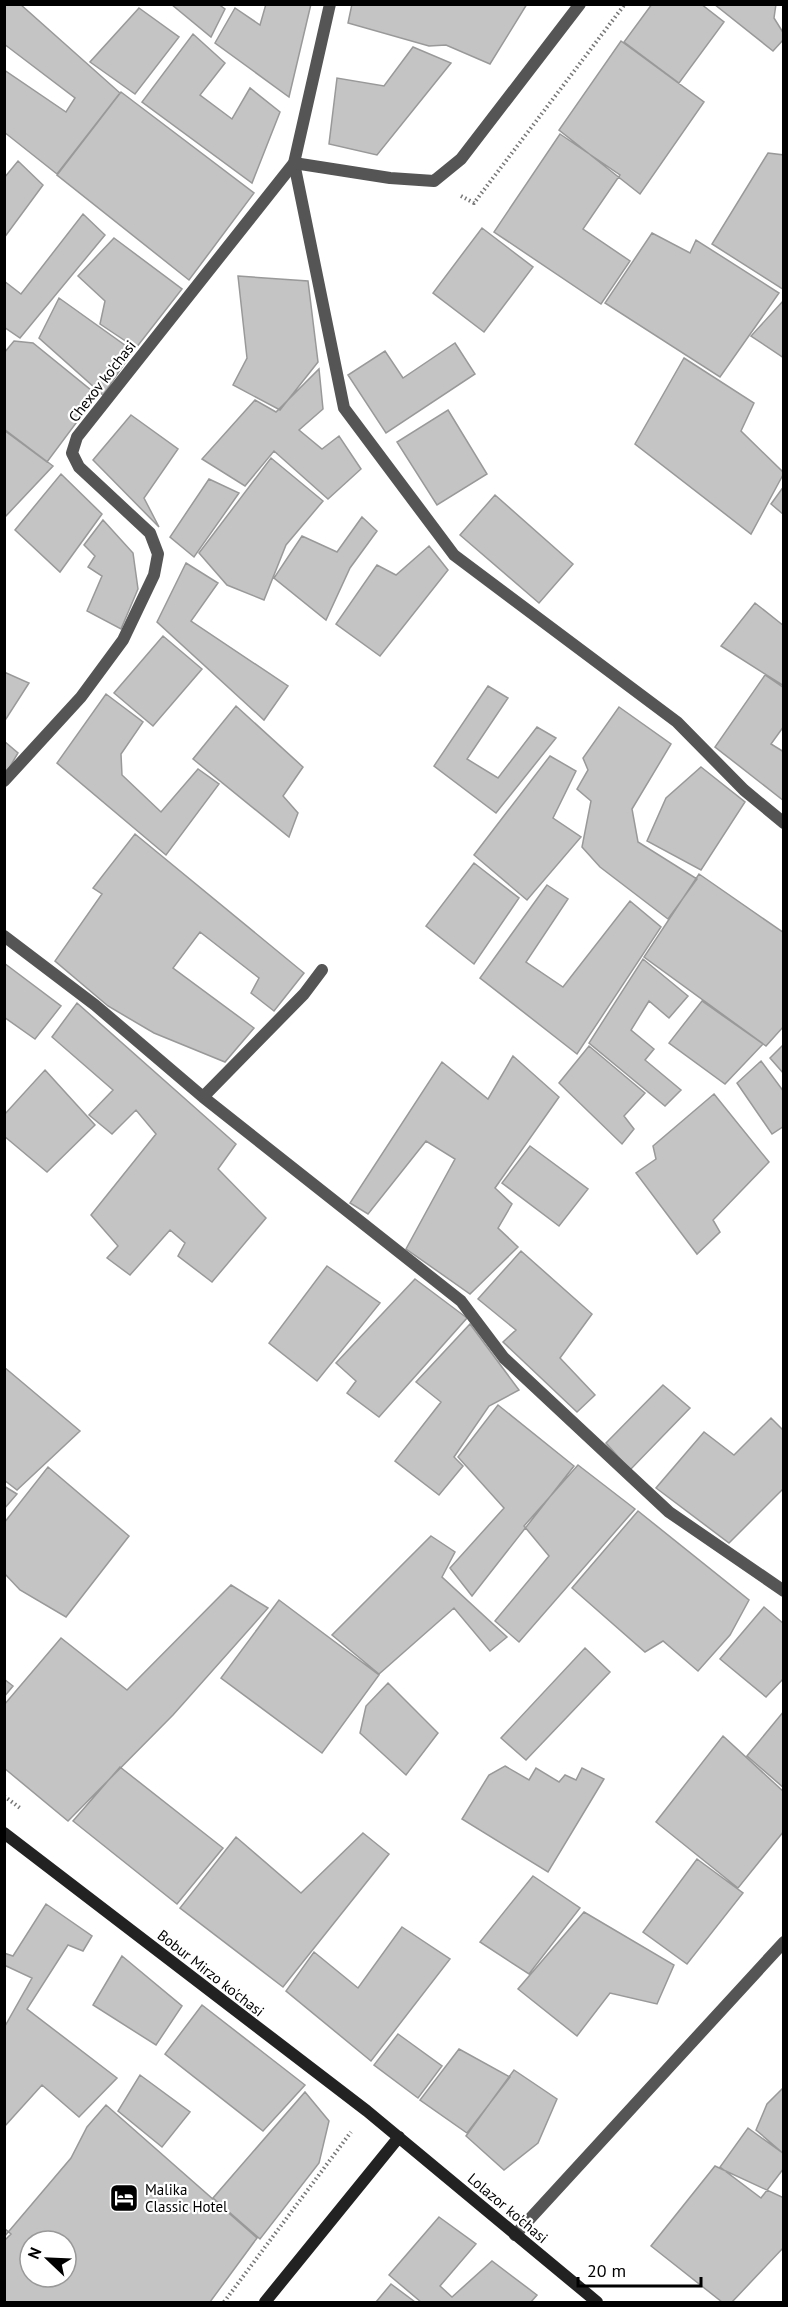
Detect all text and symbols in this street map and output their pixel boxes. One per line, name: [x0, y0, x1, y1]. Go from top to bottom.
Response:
street label: Chexov ko'chasi: [64, 336, 140, 426]
street label: Bobur Mirzo ko'chasi: [154, 1925, 268, 2021]
street label: Lolazor ko'chasi: [464, 2169, 552, 2247]
place label: Malika Classic Hotel: [145, 2180, 228, 2216]
hotel icon: Malika Classic Hotel: [108, 2182, 140, 2214]
north arrow: [18, 2229, 78, 2289]
text: N: [23, 2244, 45, 2262]
scale bar: [578, 2250, 701, 2288]
text: 20 m: [587, 2259, 626, 2282]

